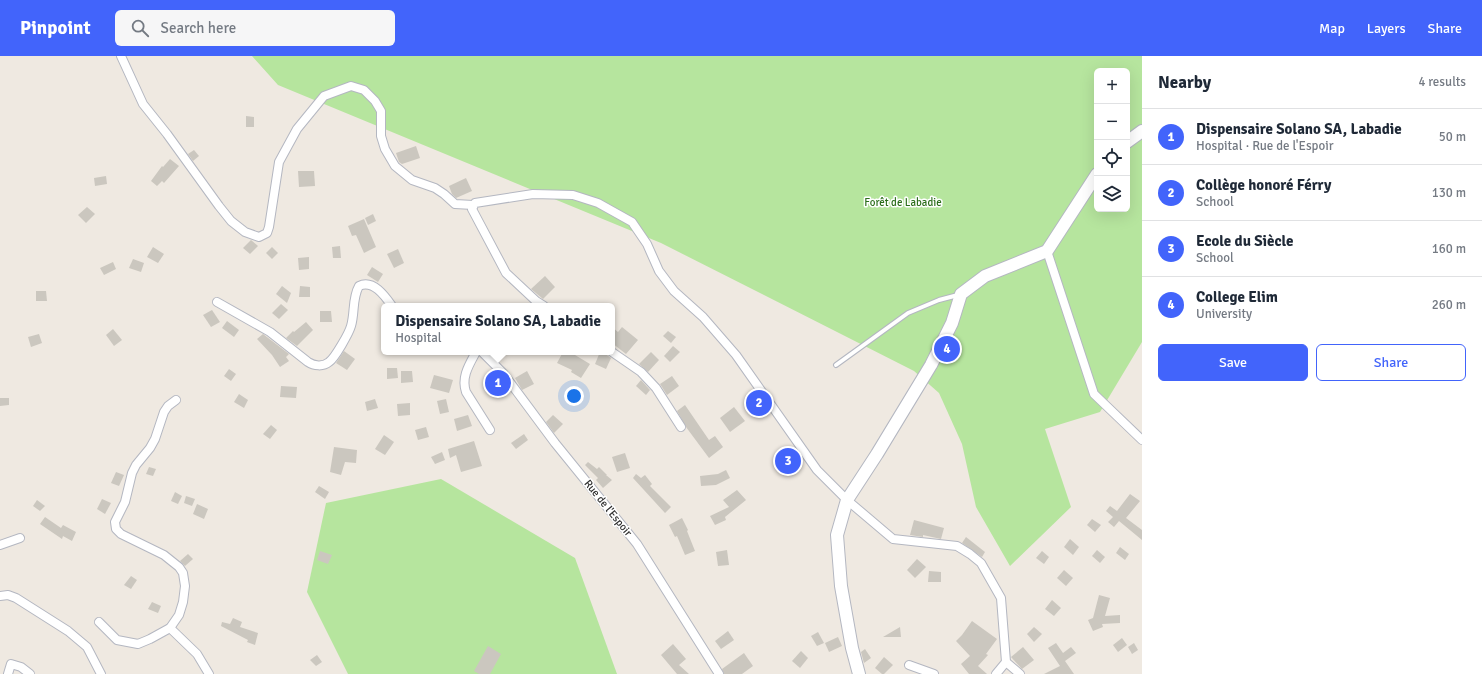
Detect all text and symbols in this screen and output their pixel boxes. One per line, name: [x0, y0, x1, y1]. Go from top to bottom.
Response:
search box: [115, 10, 395, 46]
text: Pinpoint: [20, 16, 91, 40]
icon: search: [129, 17, 151, 39]
text: Search here: [161, 19, 236, 37]
text: Map: [1319, 20, 1345, 37]
text: Layers: [1367, 20, 1406, 37]
text: Share: [1428, 20, 1462, 37]
map controls: [1094, 68, 1130, 212]
button: +: [1094, 68, 1130, 104]
text: Nearby: [1158, 72, 1211, 93]
text: 4 results: [1418, 74, 1466, 90]
button: −: [1094, 104, 1130, 140]
text: Dispensaire Solano SA, Labadie: [1196, 120, 1402, 138]
text: 1: [1167, 129, 1175, 145]
text: 50 m: [1439, 129, 1466, 145]
text: Hospital · Rue de l'Espoir: [1196, 138, 1334, 154]
button: locate: [1094, 140, 1130, 176]
button: layers: [1094, 176, 1130, 212]
text: Collège honoré Férry: [1196, 176, 1332, 194]
text: 2: [1167, 185, 1175, 201]
text: 130 m: [1432, 185, 1466, 201]
text: School: [1196, 194, 1234, 210]
park label: Forêt de Labadie: [864, 196, 942, 209]
text: Ecole du Siècle: [1196, 232, 1294, 250]
text: 3: [1167, 241, 1175, 257]
text: 160 m: [1432, 241, 1466, 257]
text: School: [1196, 250, 1234, 266]
text: College Elim: [1196, 288, 1278, 306]
text: 4: [1167, 297, 1175, 313]
text: 260 m: [1432, 297, 1466, 313]
popup: [381, 303, 615, 355]
text: University: [1196, 306, 1252, 322]
text: Dispensaire Solano SA, Labadie: [395, 312, 601, 330]
text: Hospital: [395, 330, 442, 346]
pin: 4: [934, 334, 960, 364]
button: Save: [1158, 344, 1308, 381]
button: Share: [1316, 344, 1466, 381]
pin: 1: [485, 368, 511, 398]
your location: [564, 386, 584, 406]
pin: 2: [746, 388, 772, 418]
pin: 3: [775, 446, 801, 476]
street label: Rue de l'Espoir: [581, 477, 635, 539]

